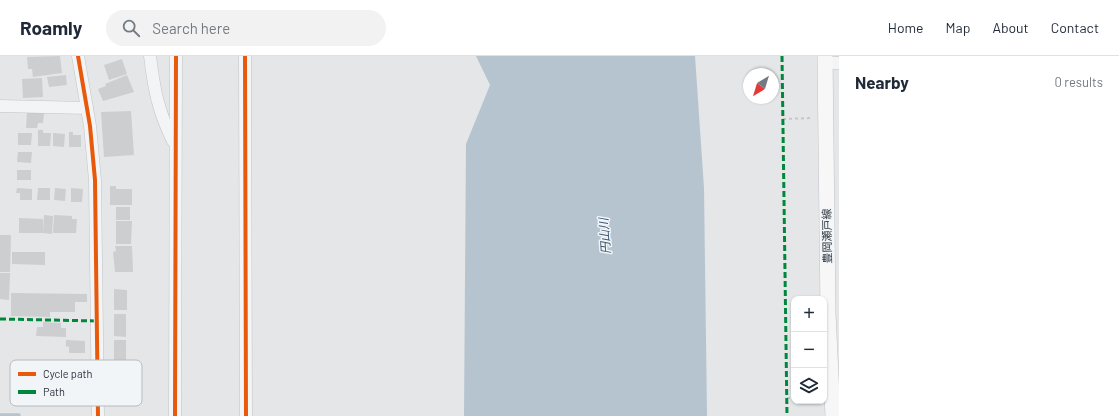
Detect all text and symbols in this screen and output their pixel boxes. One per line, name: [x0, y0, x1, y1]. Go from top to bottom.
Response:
search box: [106, 10, 386, 46]
text: Roamly: [20, 16, 82, 39]
icon: search: [120, 17, 142, 39]
text: Search here: [152, 19, 230, 37]
text: Home: [888, 19, 924, 36]
text: Map: [946, 19, 970, 36]
text: About: [992, 19, 1029, 36]
text: Contact: [1051, 19, 1099, 36]
north arrow: [743, 68, 779, 104]
text: Nearby: [855, 72, 909, 92]
text: 0 results: [1054, 74, 1103, 90]
street label: 豊岡瀬戸線: [820, 208, 833, 264]
water label: 円山川: [596, 216, 612, 255]
map controls: [791, 296, 827, 404]
button: +: [791, 296, 827, 332]
button: −: [791, 332, 827, 368]
legend: [10, 360, 142, 406]
text: Cycle path: [43, 367, 93, 380]
button: layers: [791, 368, 827, 404]
text: Path: [43, 385, 65, 398]

